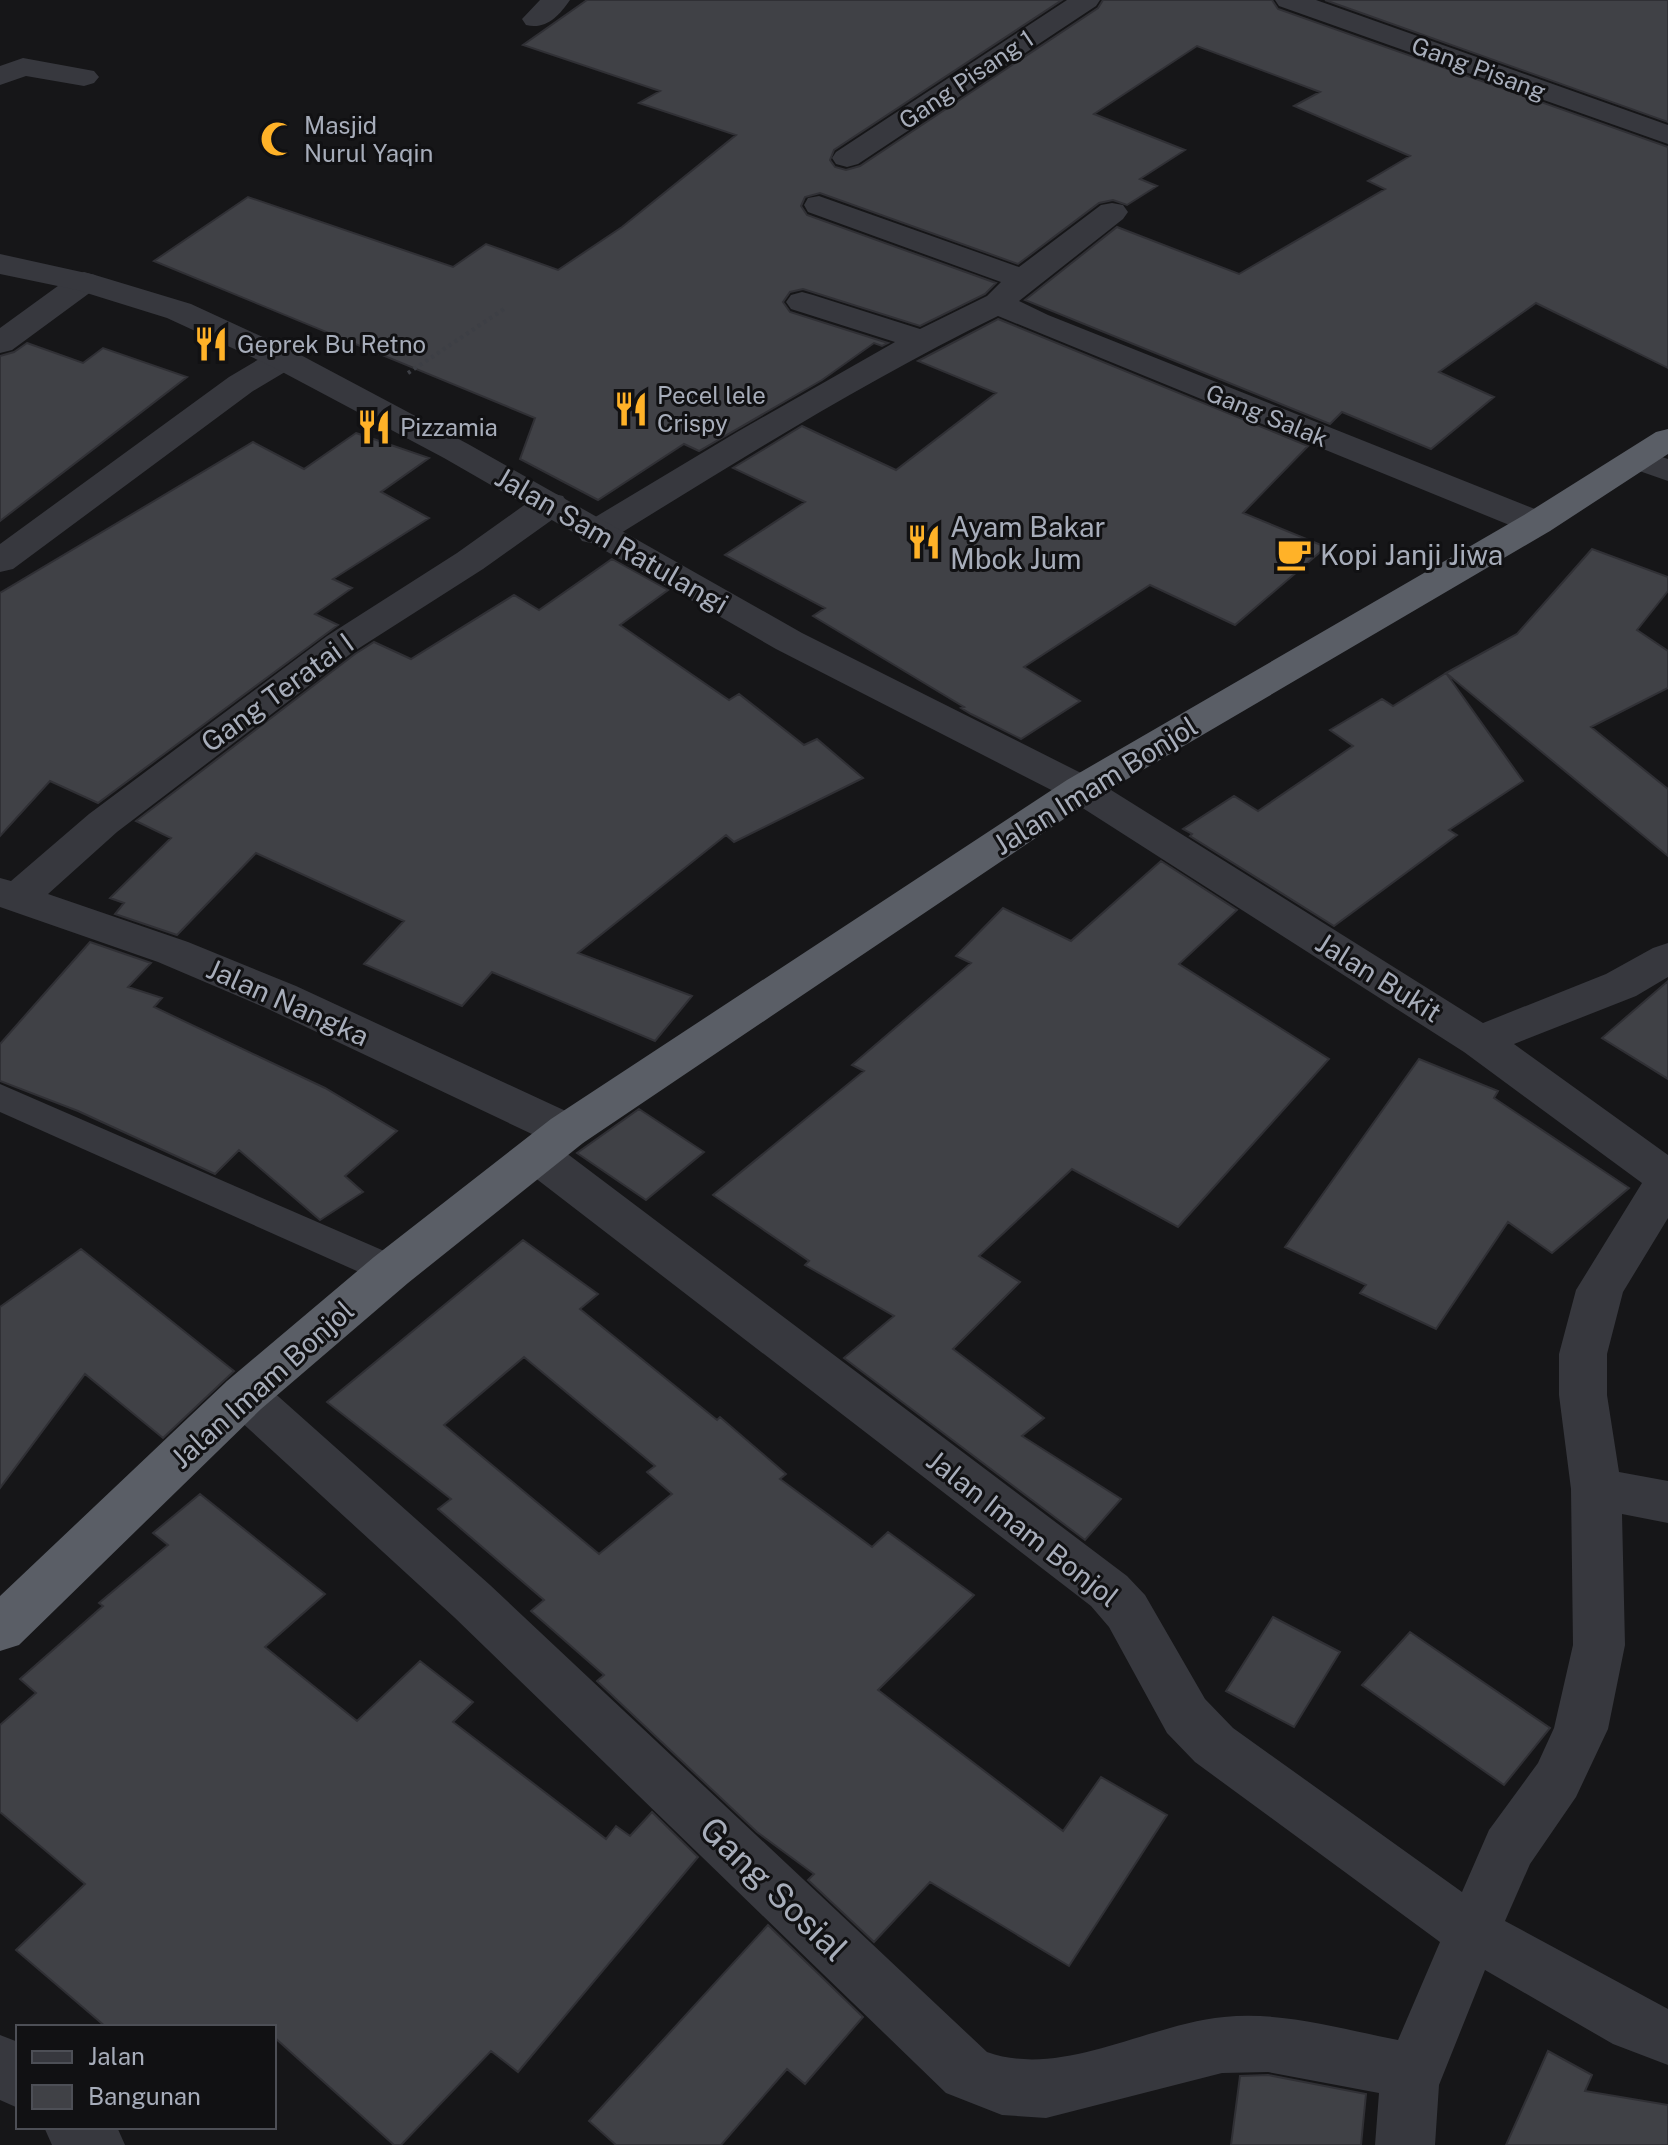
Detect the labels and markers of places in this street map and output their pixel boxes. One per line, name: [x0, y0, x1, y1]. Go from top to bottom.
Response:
place label: Masjid Nurul Yaqin: [304, 111, 433, 167]
mosque icon: Masjid Nurul Yaqin: [259, 120, 297, 158]
restaurant icon: Geprek Bu Retno: [192, 325, 230, 363]
place label: Geprek Bu Retno: [237, 330, 426, 358]
place label: Pecel lele Crispy: [657, 381, 766, 437]
restaurant icon: Pecel lele Crispy: [612, 390, 650, 428]
restaurant icon: Pizzamia: [355, 408, 393, 446]
place label: Pizzamia: [400, 413, 498, 441]
place label: Ayam Bakar Mbok Jum: [950, 510, 1105, 575]
restaurant icon: Ayam Bakar Mbok Jum: [905, 523, 943, 561]
cafe icon: Kopi Janji Jiwa: [1275, 535, 1313, 573]
place label: Kopi Janji Jiwa: [1320, 538, 1503, 571]

